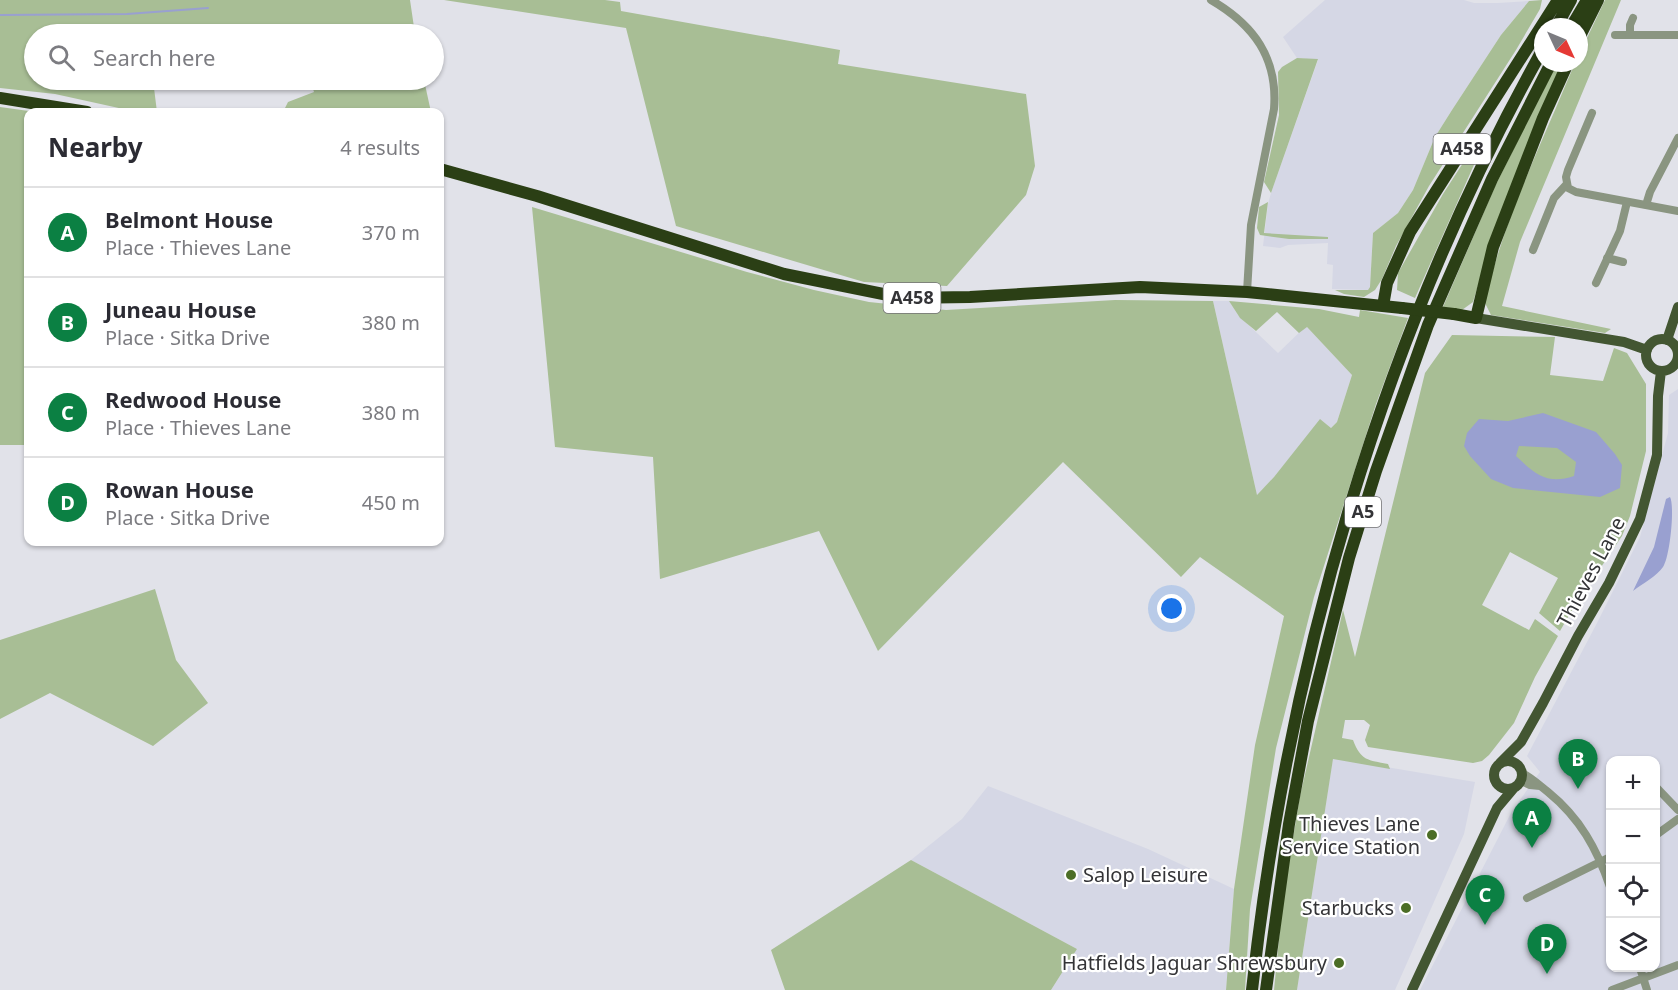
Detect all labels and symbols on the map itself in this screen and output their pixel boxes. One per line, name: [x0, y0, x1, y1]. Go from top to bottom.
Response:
north arrow: [1534, 18, 1588, 72]
road number: A458: [1434, 134, 1490, 164]
road number: A458: [884, 283, 940, 313]
road number: A5: [1345, 497, 1381, 527]
street label: Thieves Lane: [1550, 512, 1631, 632]
your location: [1157, 594, 1186, 623]
pin: B: [1558, 740, 1598, 789]
pin: A: [1512, 798, 1552, 848]
place label: Thieves Lane Service Station: [1282, 810, 1420, 860]
marker: Thieves Lane Service Station: [1425, 828, 1439, 842]
place label: Salop Leisure: [1083, 861, 1208, 888]
marker: Salop Leisure: [1064, 868, 1078, 882]
pin: C: [1466, 876, 1504, 925]
place label: Starbucks: [1302, 894, 1394, 921]
marker: Starbucks: [1399, 901, 1413, 915]
pin: D: [1528, 924, 1566, 974]
place label: Hatfields Jaguar Shrewsbury: [1062, 949, 1328, 976]
marker: Hatfields Jaguar Shrewsbury: [1332, 956, 1346, 970]

